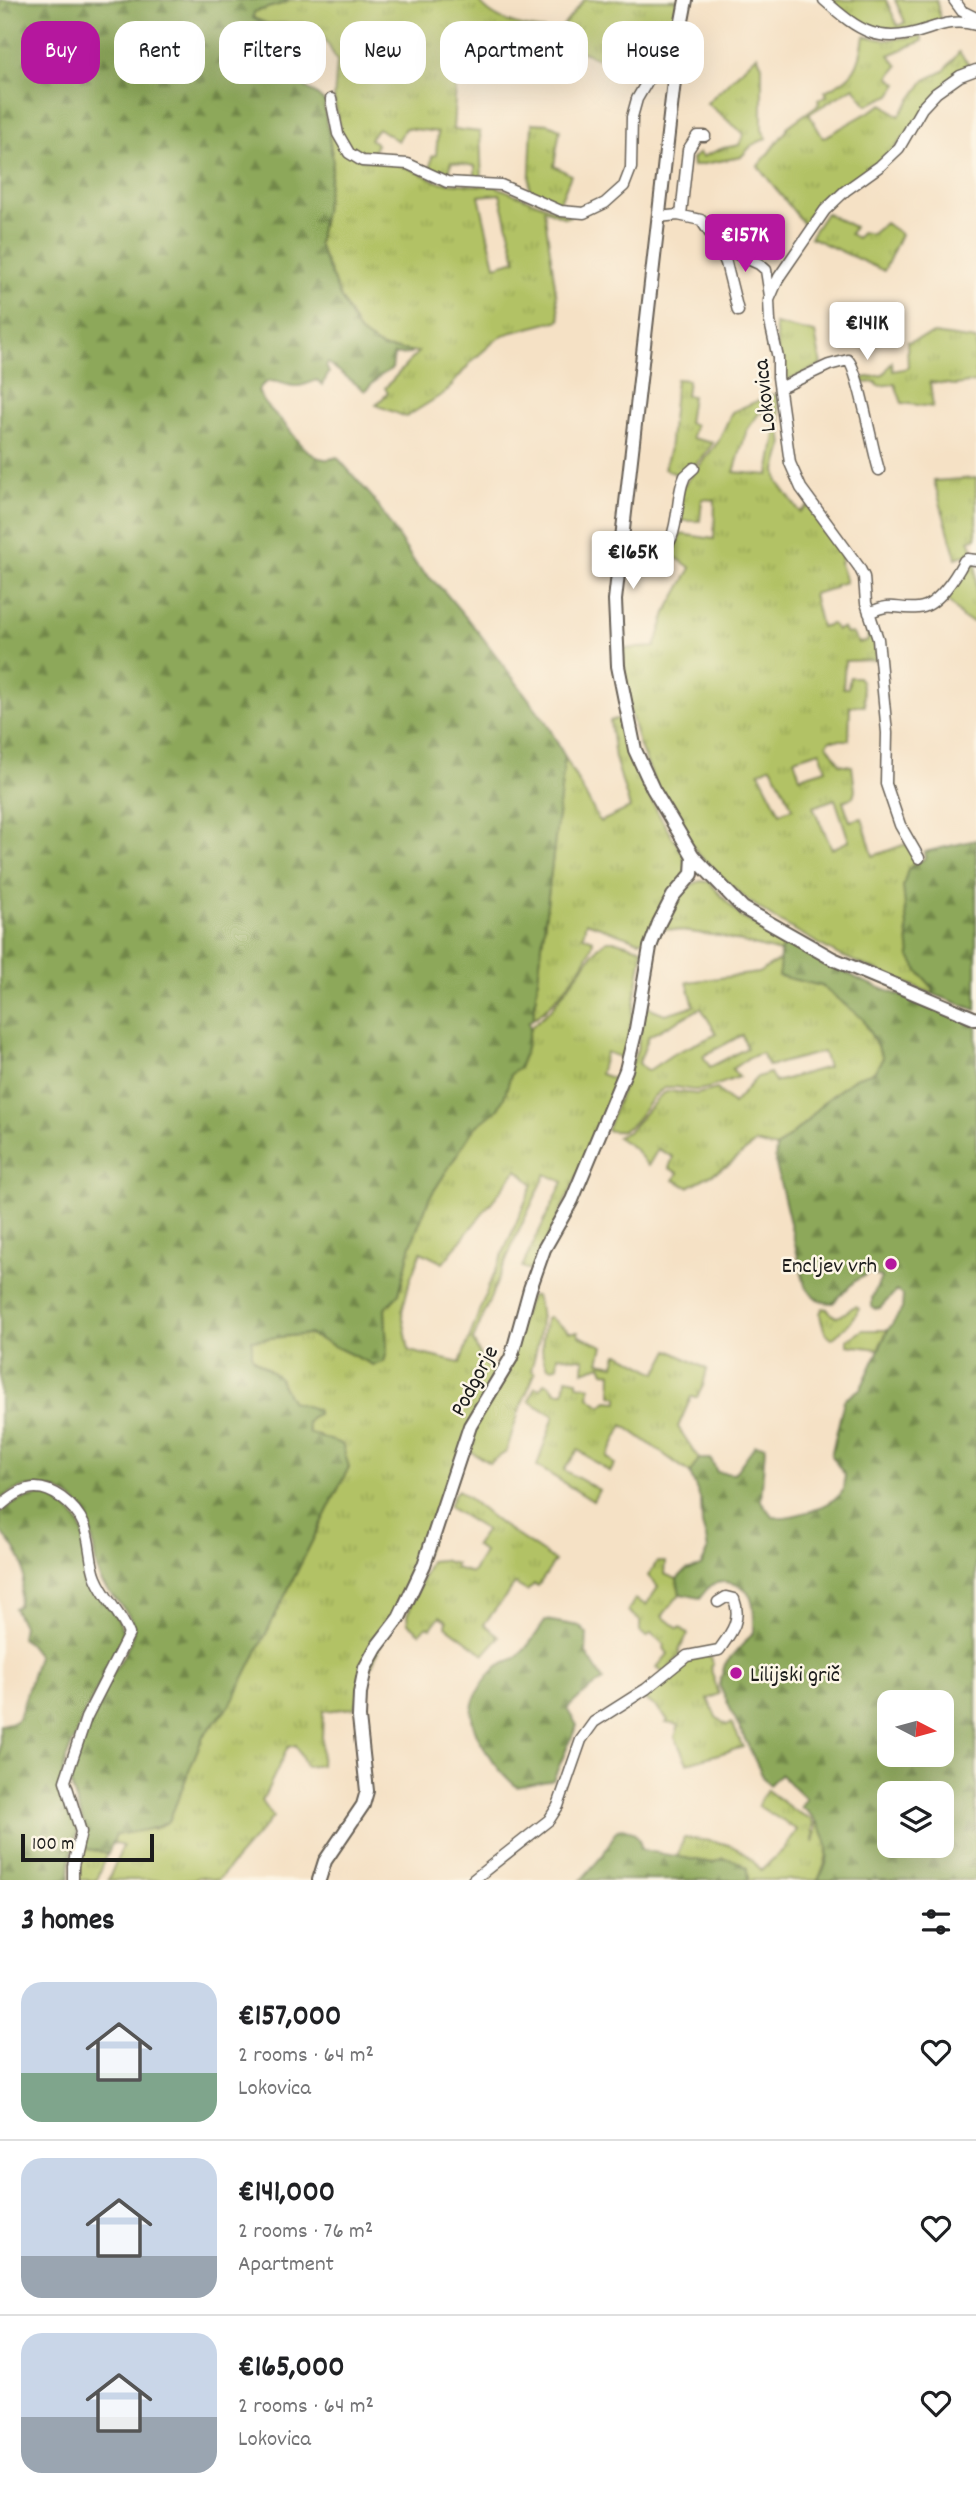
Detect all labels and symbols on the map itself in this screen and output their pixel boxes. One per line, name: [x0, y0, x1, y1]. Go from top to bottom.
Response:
pin: €157K: [696, 215, 794, 274]
pin: €141K: [818, 302, 916, 362]
street label: Lokovica: [746, 356, 787, 434]
pin: €165K: [584, 532, 682, 591]
place label: Encljev vrh: [782, 1251, 877, 1284]
marker: Encljev vrh: [883, 1256, 899, 1272]
street label: Podgorje: [444, 1340, 509, 1423]
place label: Lilijski grič: [750, 1660, 840, 1693]
marker: Lilijski grič: [728, 1665, 744, 1681]
north arrow: [877, 1690, 954, 1768]
scale bar: [21, 1831, 154, 1863]

